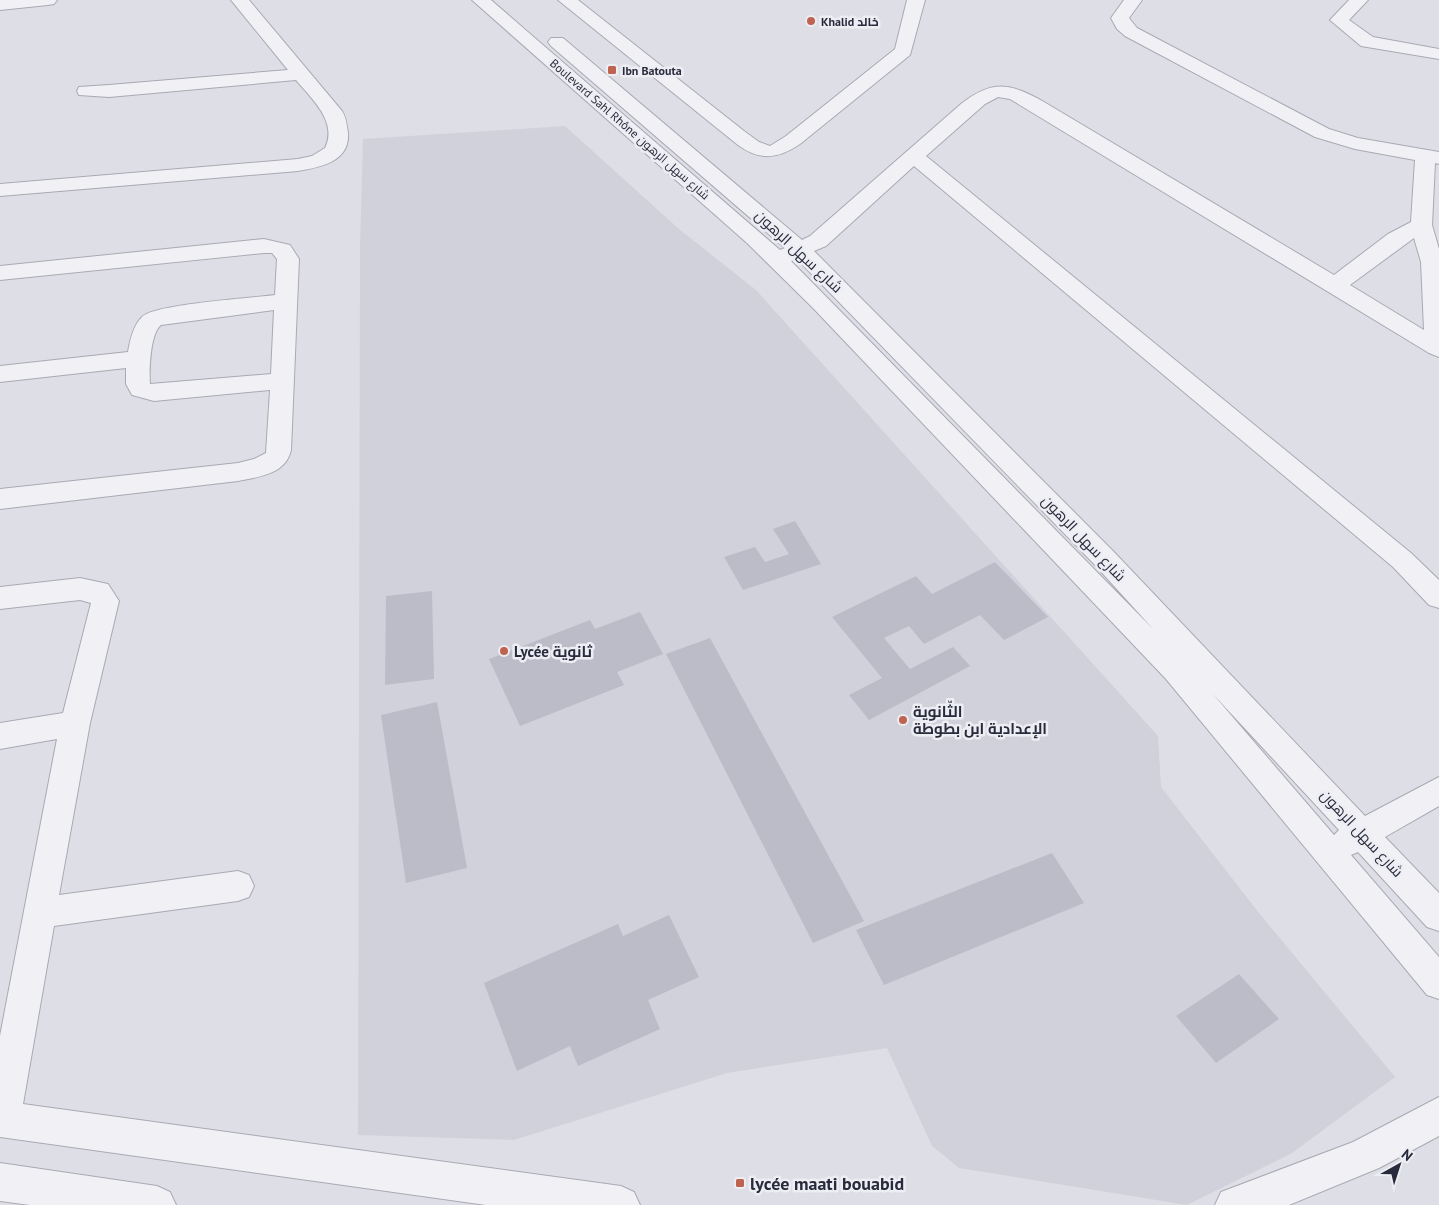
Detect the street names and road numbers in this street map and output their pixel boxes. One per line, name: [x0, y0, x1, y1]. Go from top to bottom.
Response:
street label: Boulevard Sahl Rhône شارع سهل الرهون: [546, 55, 713, 203]
street label: شارع سهل الرهون: [750, 205, 847, 298]
street label: شارع سهل الرهون: [1036, 491, 1130, 587]
street label: شارع سهل الرهون: [1315, 785, 1408, 882]

